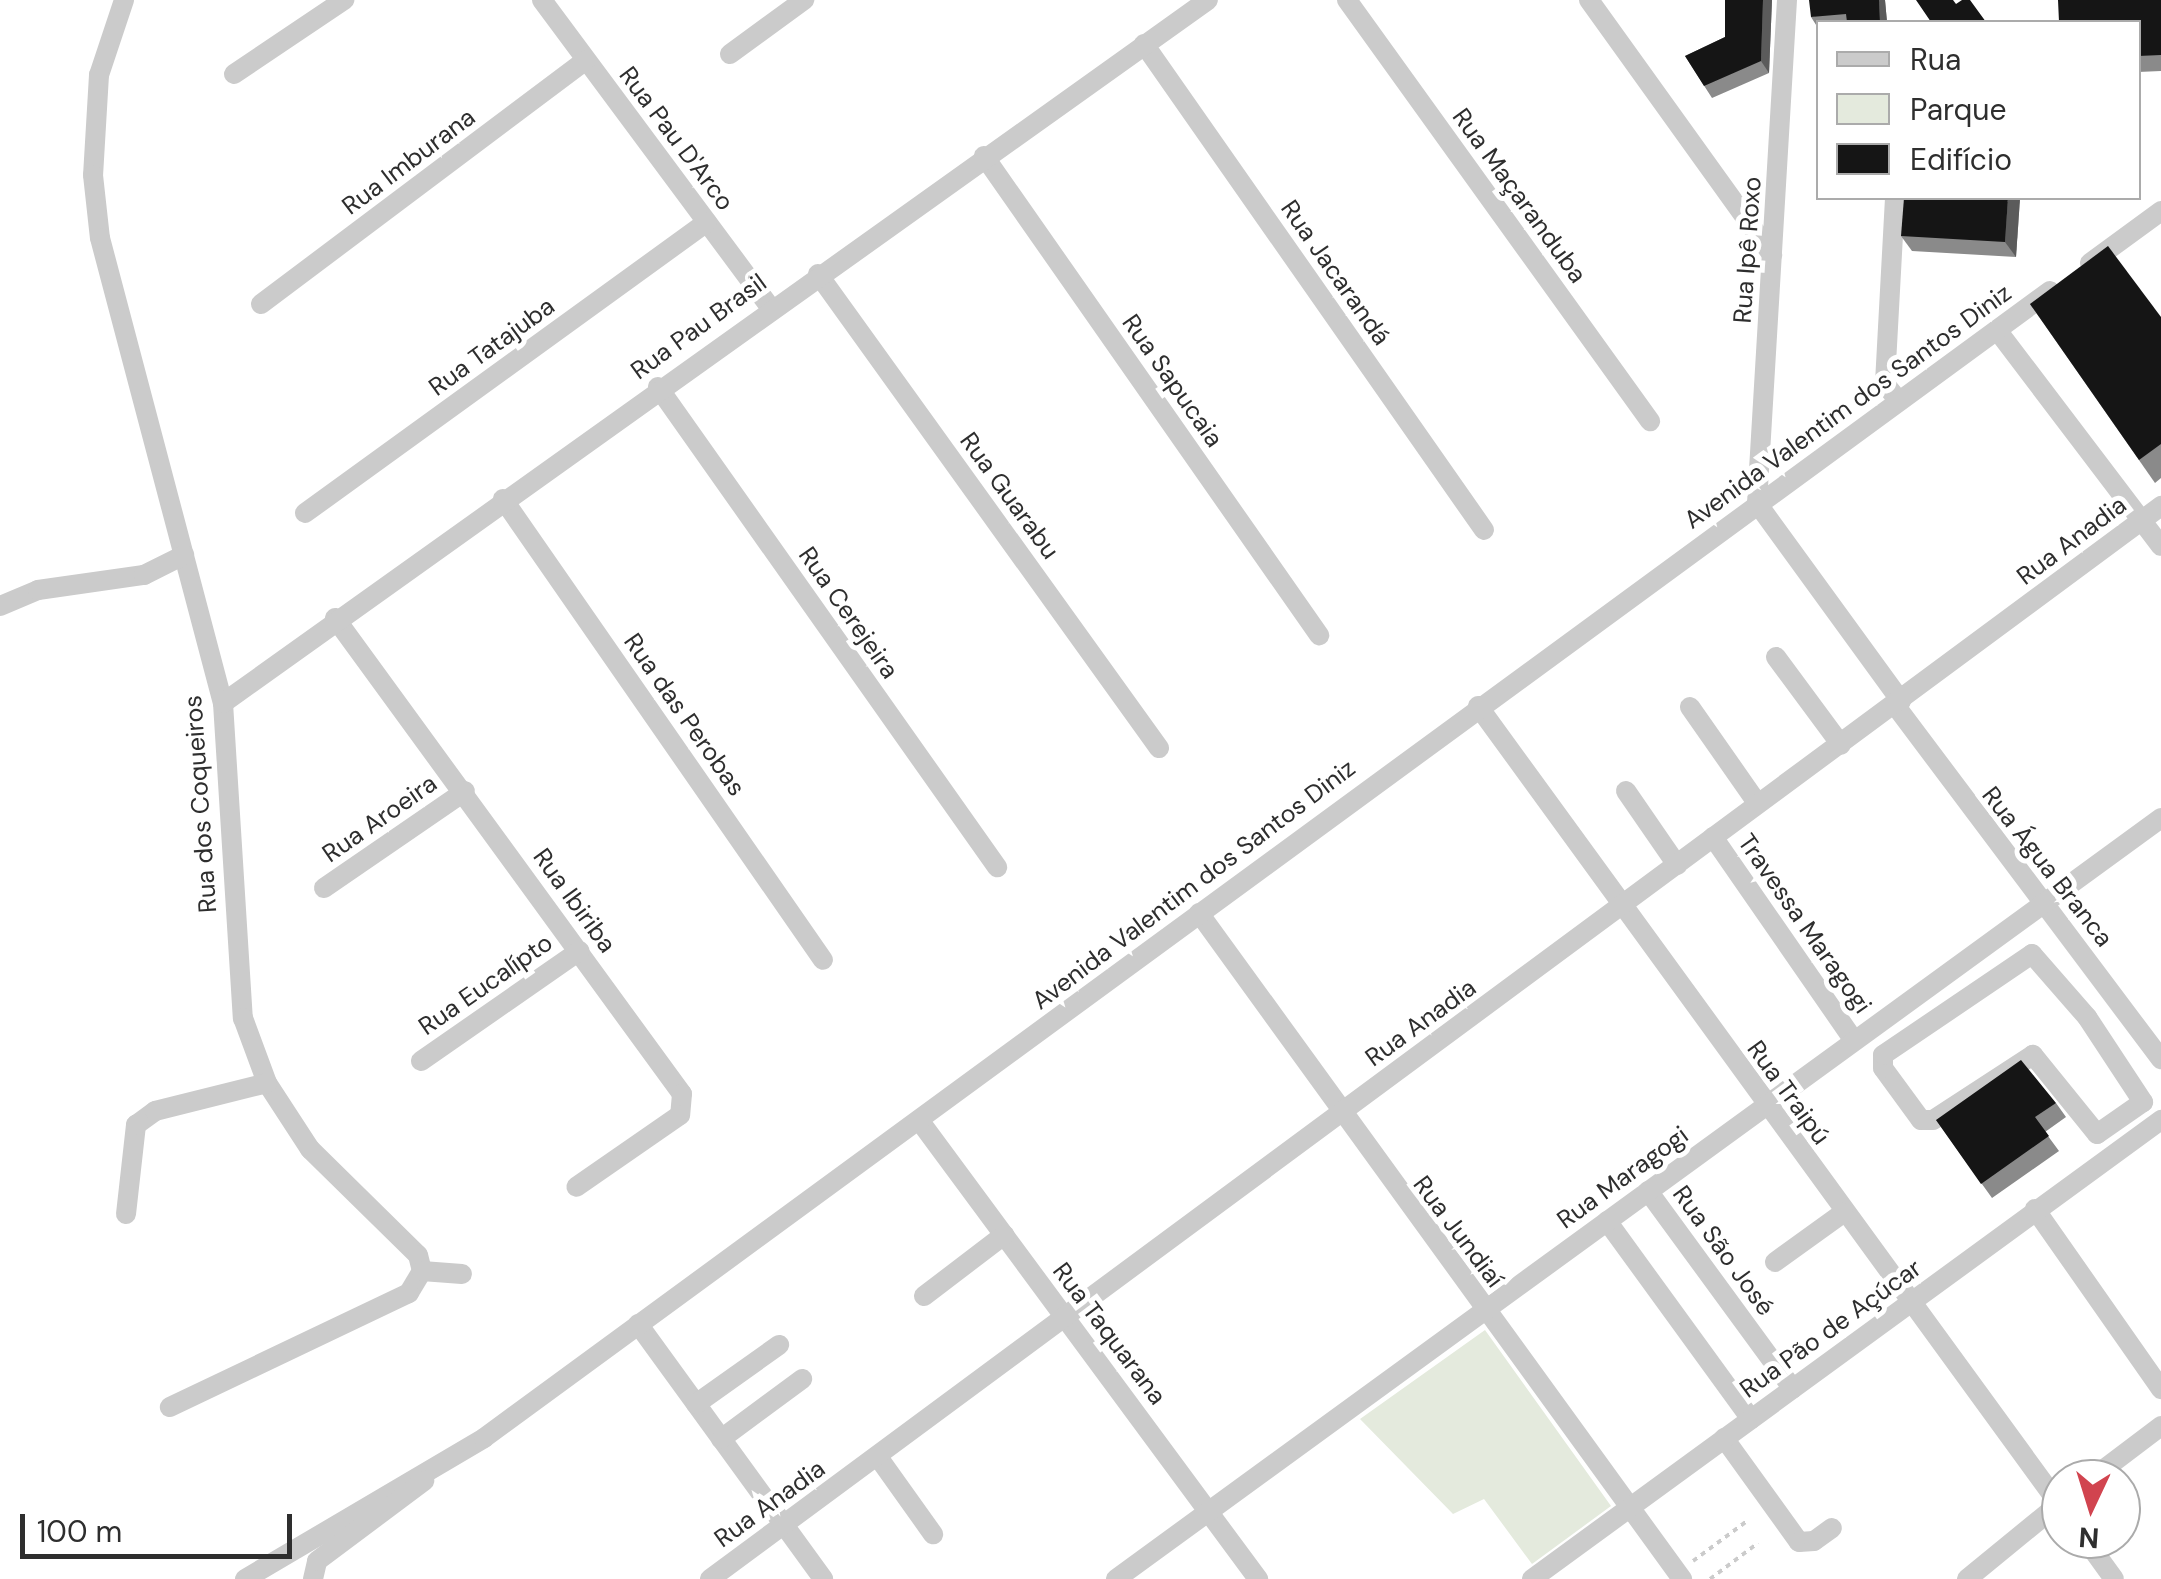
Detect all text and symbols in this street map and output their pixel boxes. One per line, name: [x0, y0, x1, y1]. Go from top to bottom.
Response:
legend: [1816, 20, 2141, 200]
text: Rua: [1910, 40, 1961, 79]
street label: Rua Pau D'Arco: [612, 61, 740, 217]
text: Parque: [1910, 90, 2007, 129]
street label: Rua Imburana: [337, 102, 481, 222]
street label: Rua Maçaranduba: [1446, 103, 1592, 289]
text: Edifício: [1910, 140, 2012, 179]
street label: Rua Ipê Roxo: [1728, 176, 1768, 324]
street label: Rua Jacarandá: [1274, 195, 1396, 351]
street label: Rua Pau Brasil: [625, 268, 773, 386]
street label: Avenida Valentim dos Santos Diniz: [1679, 278, 2017, 536]
street label: Rua Tatajuba: [423, 291, 561, 403]
street label: Rua Sapucaia: [1115, 309, 1229, 453]
street label: Rua Guarabu: [953, 427, 1065, 565]
street label: Rua Anadia: [2011, 490, 2133, 592]
street label: Rua Cerejeira: [792, 541, 904, 685]
street label: Rua das Perobas: [617, 628, 751, 802]
street label: Rua dos Coqueiros: [178, 694, 224, 914]
street label: Avenida Valentim dos Santos Diniz: [1027, 754, 1361, 1016]
street label: Rua Aroeira: [317, 769, 443, 869]
street label: Rua Água Branca: [1975, 781, 2119, 953]
street label: Travessa Maragogi: [1731, 828, 1877, 1020]
street label: Rua Ibiriba: [526, 843, 622, 959]
street label: Rua Eucalípto: [413, 928, 559, 1042]
street label: Rua Anadia: [1360, 973, 1482, 1073]
street label: Rua Traipú: [1740, 1035, 1836, 1151]
street label: Rua Maragogi: [1552, 1120, 1694, 1236]
street label: Rua Jundiaí: [1406, 1170, 1510, 1294]
street label: Rua São José: [1666, 1180, 1780, 1322]
street label: Rua Pão de Açúcar: [1735, 1253, 1927, 1405]
street label: Rua Taquarana: [1046, 1257, 1172, 1411]
street label: Rua Anadia: [709, 1454, 831, 1554]
north arrow: [2041, 1459, 2141, 1559]
scale bar: [25, 1494, 298, 1556]
text: 100 m: [37, 1512, 122, 1551]
text: N: [2078, 1518, 2100, 1557]

